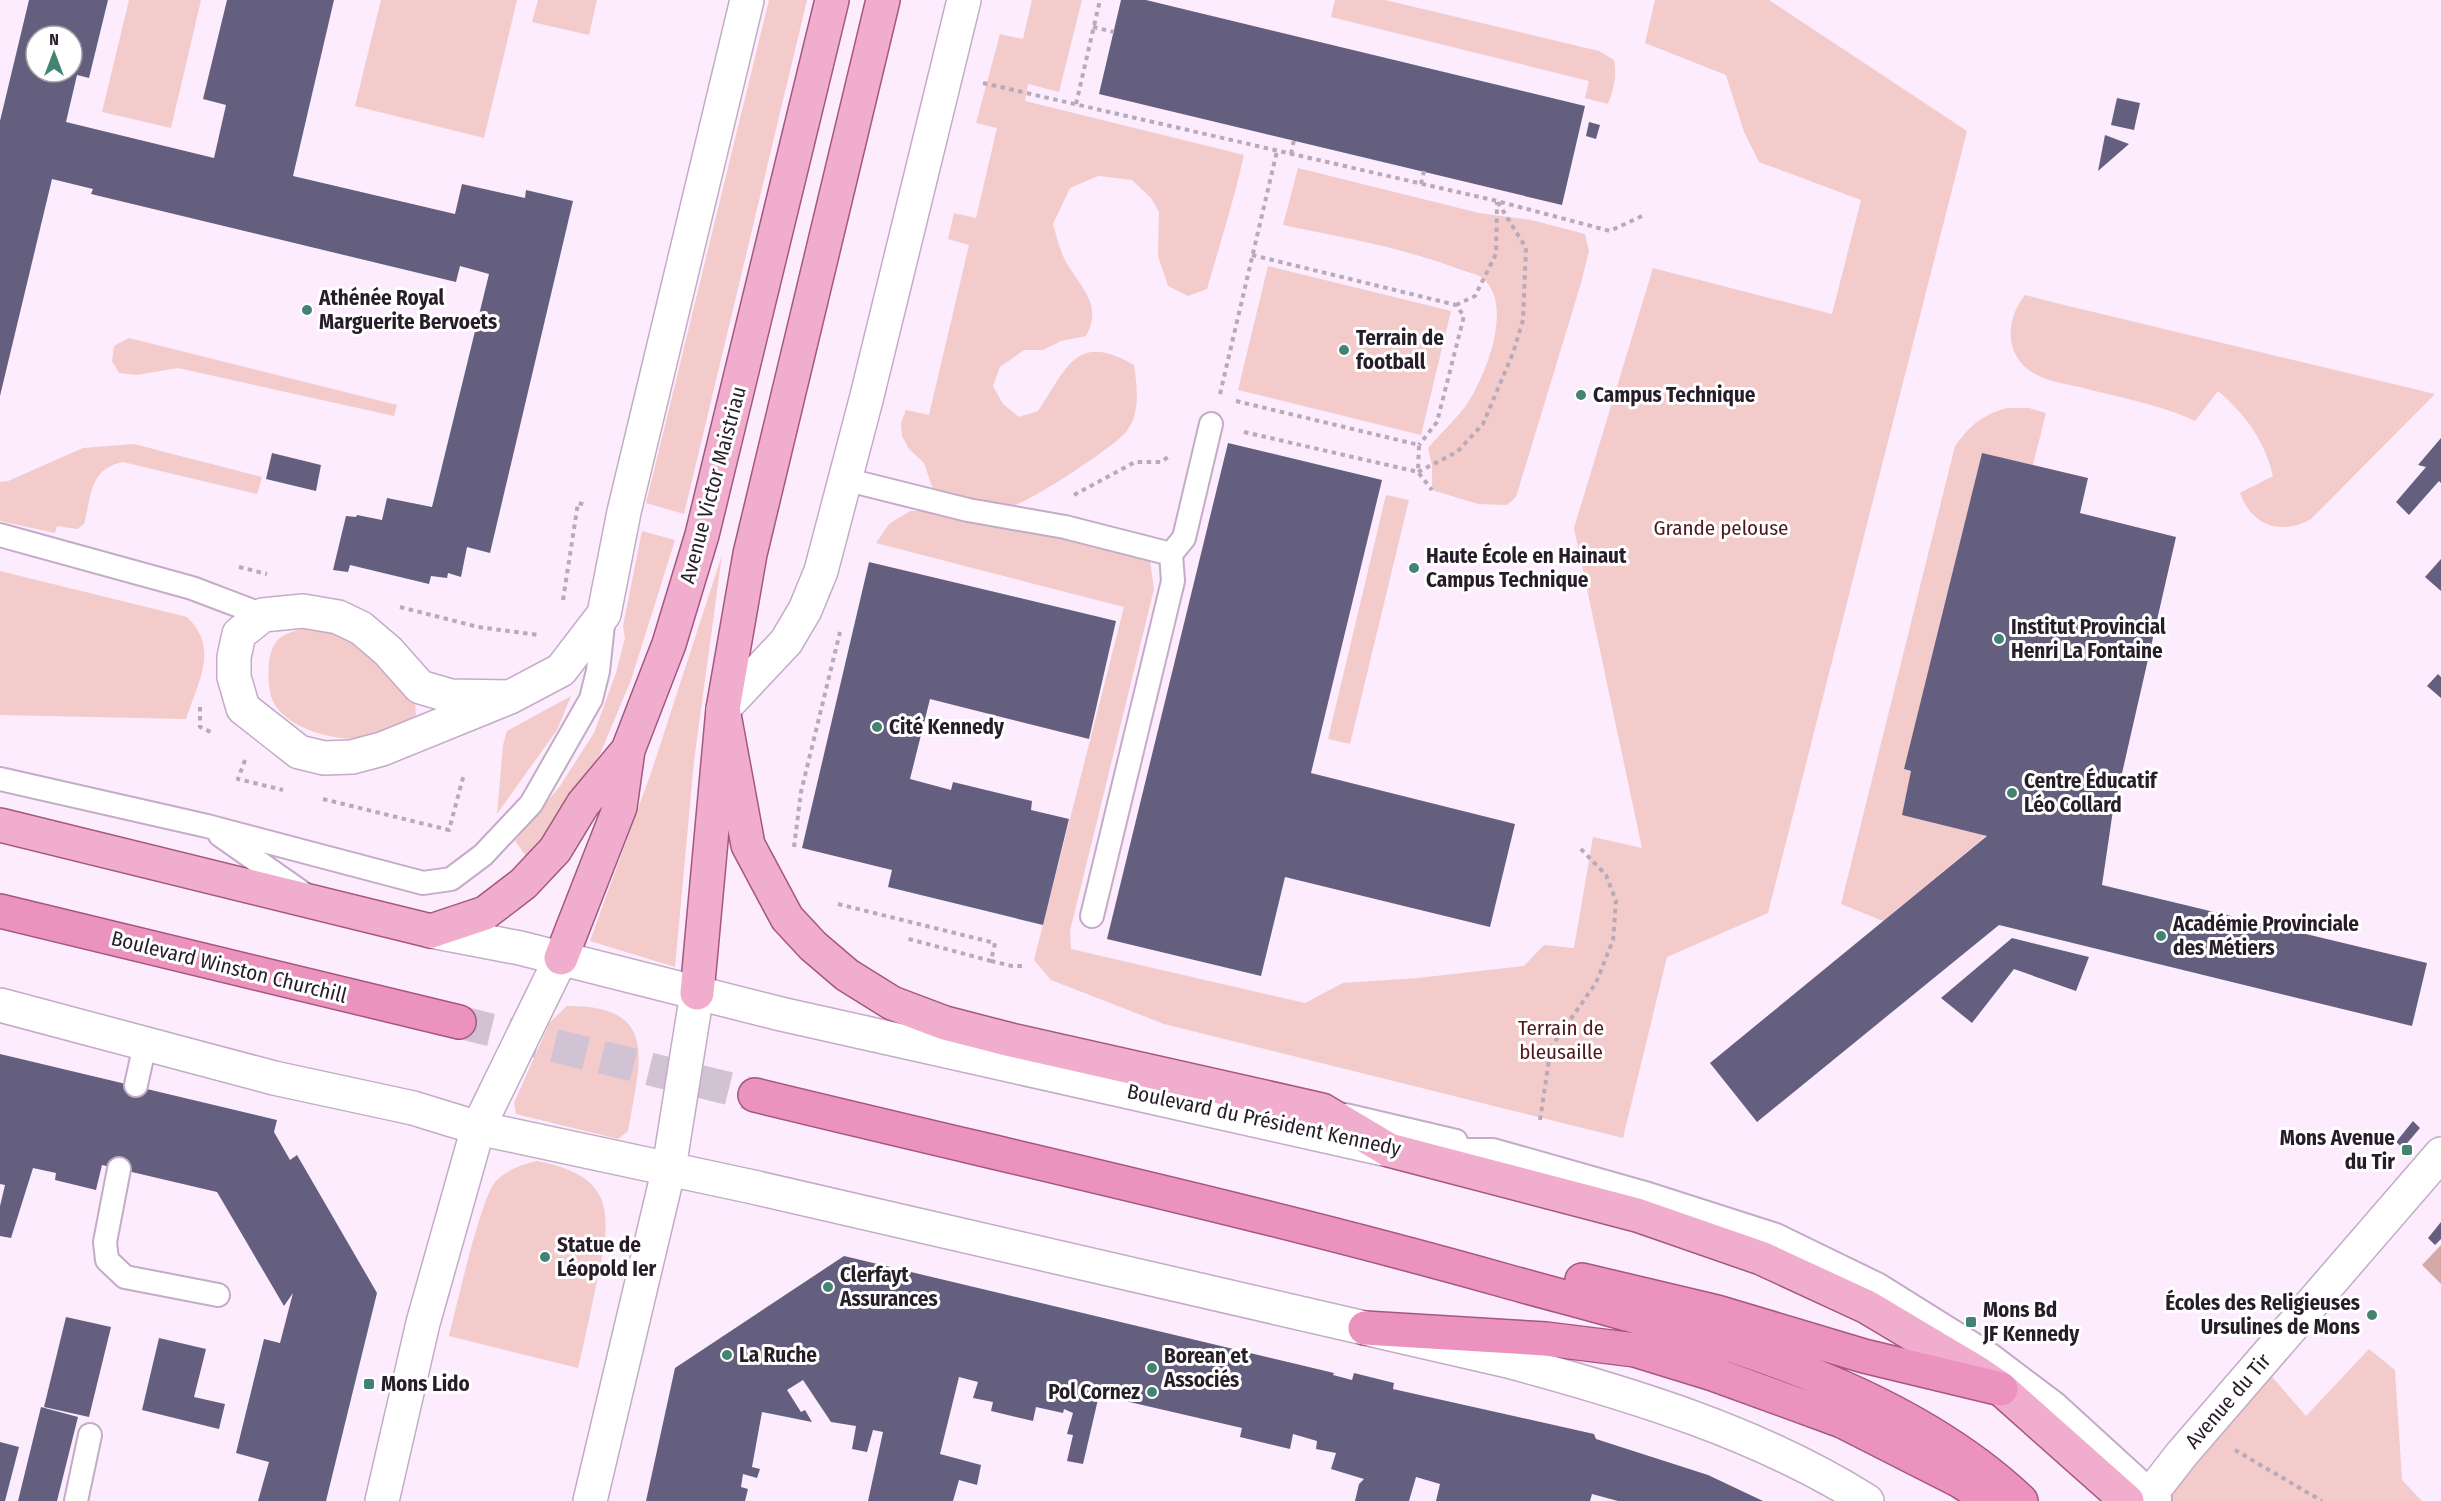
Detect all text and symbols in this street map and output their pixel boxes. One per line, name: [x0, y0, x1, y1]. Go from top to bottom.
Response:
north arrow: [24, 24, 84, 84]
text: N: [49, 30, 59, 49]
place label: Athénée Royal Marguerite Bervoets: [318, 285, 497, 335]
marker: Athénée Royal Marguerite Bervoets: [300, 303, 314, 317]
place label: Terrain de football: [1356, 325, 1444, 375]
marker: Terrain de football: [1337, 343, 1351, 357]
place label: Campus Technique: [1593, 382, 1756, 408]
street label: Avenue Victor Maistriau: [674, 384, 752, 586]
marker: Campus Technique: [1574, 388, 1588, 402]
park label: Grande pelouse: [1654, 515, 1789, 541]
place label: Haute École en Hainaut Campus Technique: [1426, 542, 1627, 593]
marker: Haute École en Hainaut Campus Technique: [1407, 561, 1421, 575]
place label: Institut Provincial Henri La Fontaine: [2011, 614, 2166, 664]
marker: Institut Provincial Henri La Fontaine: [1992, 632, 2006, 646]
place label: Cité Kennedy: [889, 714, 1005, 740]
marker: Cité Kennedy: [870, 720, 884, 734]
place label: Centre Éducatif Léo Collard: [2024, 767, 2159, 818]
marker: Centre Éducatif Léo Collard: [2005, 786, 2019, 800]
place label: Académie Provinciale des Métiers: [2172, 911, 2359, 961]
street label: Boulevard Winston Churchill: [109, 925, 350, 1009]
marker: Académie Provinciale des Métiers: [2154, 929, 2168, 943]
park label: Terrain de bleusaille: [1518, 1015, 1604, 1065]
street label: Boulevard du Président Kennedy: [1125, 1078, 1404, 1162]
place label: Mons Avenue du Tir: [2280, 1125, 2395, 1175]
marker: Mons Avenue du Tir: [2400, 1143, 2414, 1157]
place label: Statue de Léopold Ier: [557, 1232, 657, 1282]
marker: Statue de Léopold Ier: [538, 1250, 552, 1264]
place label: Clerfayt Assurances: [839, 1262, 938, 1312]
marker: Clerfayt Assurances: [821, 1280, 835, 1294]
place label: Écoles des Religieuses Ursulines de Mons: [2165, 1289, 2360, 1340]
place label: Mons Bd JF Kennedy: [1982, 1297, 2080, 1347]
marker: Écoles des Religieuses Ursulines de Mons: [2365, 1308, 2379, 1322]
marker: Mons Bd JF Kennedy: [1964, 1315, 1978, 1329]
place label: La Ruche: [739, 1342, 817, 1368]
place label: Borean et Associés: [1163, 1343, 1249, 1393]
marker: La Ruche: [720, 1348, 734, 1362]
street label: Avenue du Tir: [2180, 1348, 2277, 1454]
marker: Borean et Associés: [1145, 1361, 1159, 1375]
place label: Mons Lido: [381, 1371, 470, 1397]
marker: Mons Lido: [362, 1377, 376, 1391]
place label: Pol Cornez: [1048, 1379, 1140, 1405]
marker: Pol Cornez: [1145, 1385, 1159, 1399]

